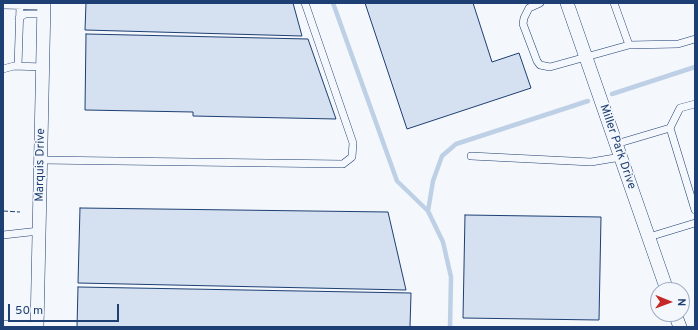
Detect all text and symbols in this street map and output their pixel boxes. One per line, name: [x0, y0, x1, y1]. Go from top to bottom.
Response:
street label: Miller Park Drive: [596, 103, 638, 191]
street label: Marquis Drive: [33, 128, 49, 202]
north arrow: [650, 282, 690, 322]
scale bar: [10, 296, 121, 322]
text: N: [674, 298, 688, 306]
text: 50 m: [15, 303, 43, 319]

